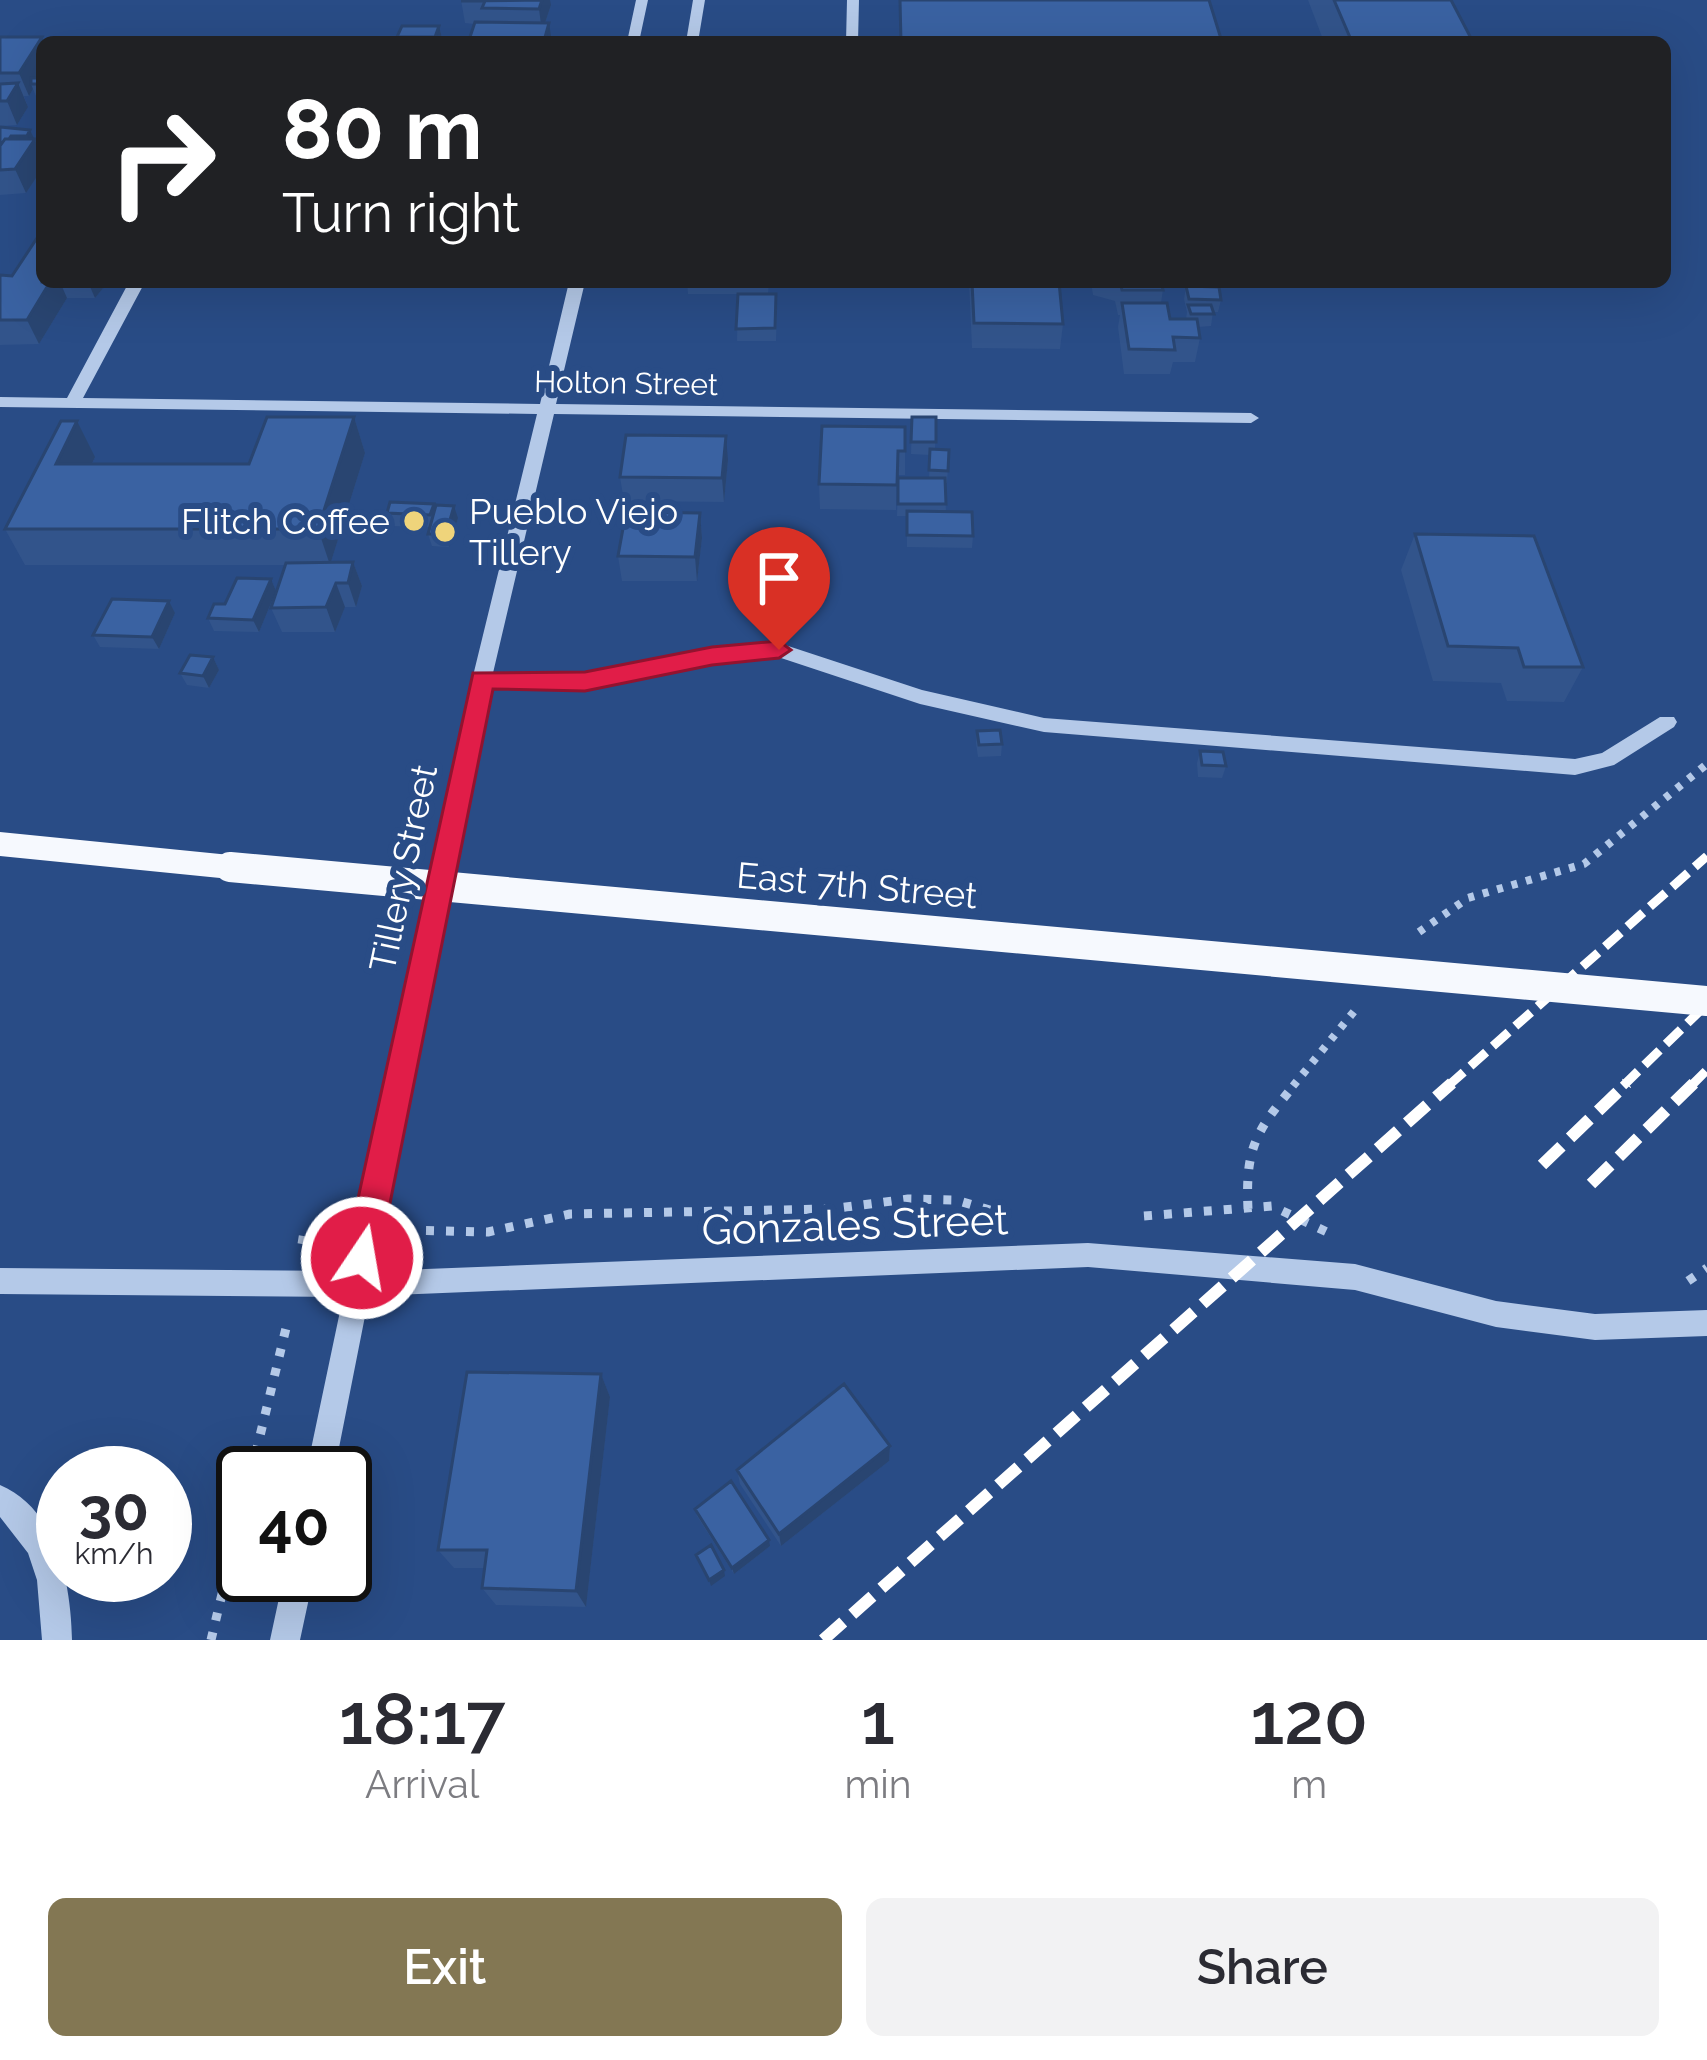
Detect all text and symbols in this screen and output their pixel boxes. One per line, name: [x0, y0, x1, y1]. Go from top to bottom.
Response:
text: 80 m: [282, 80, 483, 179]
icon: right: [84, 84, 240, 240]
text: Turn right: [282, 181, 520, 245]
street label: Holton Street: [534, 364, 718, 402]
place label: Pueblo Viejo Tillery: [469, 490, 678, 573]
place label: Flitch Coffee: [181, 500, 390, 542]
marker: Flitch Coffee: [401, 508, 427, 534]
marker: Pueblo Viejo Tillery: [432, 519, 458, 545]
pin: [728, 527, 830, 650]
icon: arrive: [746, 545, 812, 611]
street label: Tillery Street: [361, 761, 445, 975]
street label: East 7th Street: [735, 854, 979, 916]
position arrow: [299, 1195, 425, 1321]
street label: Gonzales Street: [701, 1195, 1009, 1255]
speed limit sign: 40: [216, 1446, 372, 1602]
text: 30: [79, 1474, 149, 1544]
text: km/h: [74, 1536, 154, 1571]
text: 18:17: [339, 1676, 506, 1761]
text: 1: [861, 1676, 895, 1761]
text: 120: [1250, 1676, 1368, 1761]
text: Arrival: [365, 1761, 479, 1807]
text: min: [844, 1761, 912, 1807]
text: m: [1291, 1761, 1327, 1807]
button: Exit: [48, 1898, 842, 2036]
button: Share: [866, 1898, 1659, 2036]

